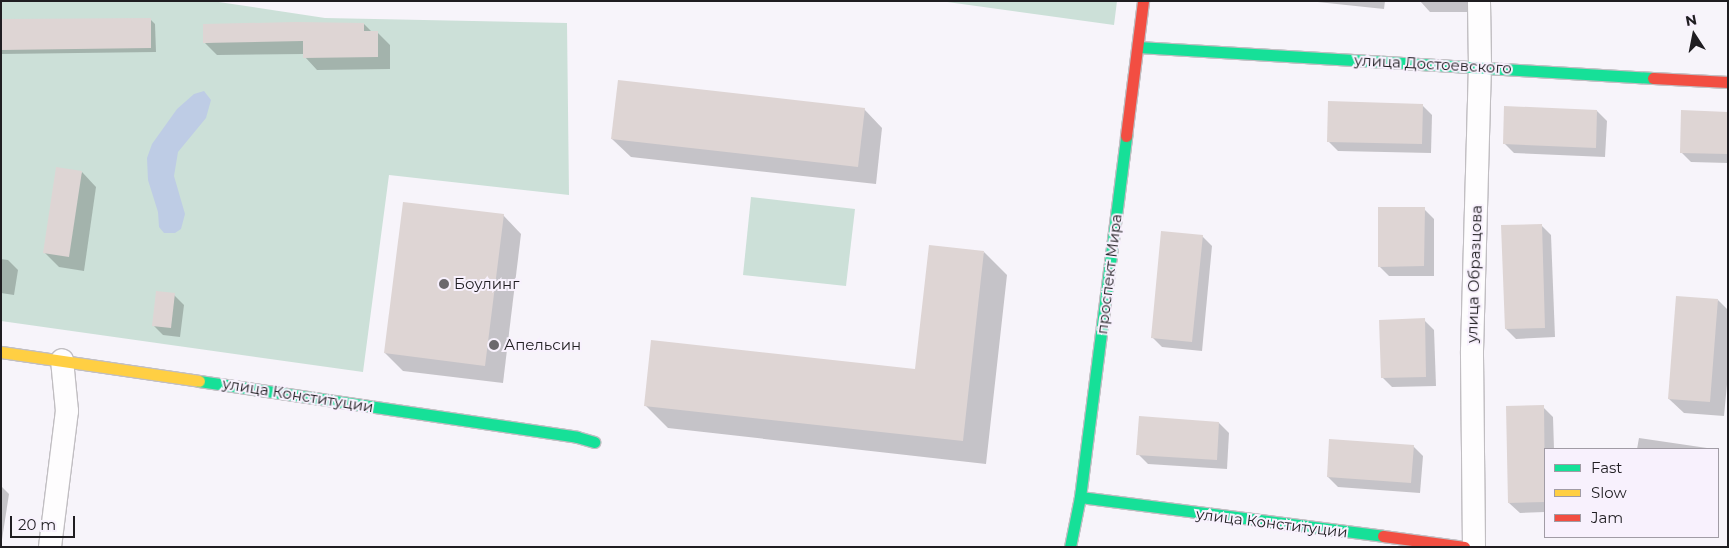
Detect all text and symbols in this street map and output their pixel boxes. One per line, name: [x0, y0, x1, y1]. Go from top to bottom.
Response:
north arrow: [1669, 10, 1719, 60]
text: N: [1684, 10, 1698, 30]
street label: улица Достоевского: [1354, 51, 1512, 77]
street label: улица Образцова: [1463, 205, 1485, 343]
street label: проспект Мира: [1093, 213, 1125, 335]
place label: Боулинг: [454, 275, 519, 293]
marker: Боулинг: [438, 278, 450, 290]
place label: Апельсин: [504, 336, 581, 354]
marker: Апельсин: [488, 339, 500, 351]
street label: улица Конституции: [221, 374, 375, 416]
legend: [1544, 448, 1719, 538]
text: Fast: [1591, 458, 1622, 477]
text: Slow: [1591, 483, 1627, 502]
street label: улица Конституции: [1195, 505, 1349, 541]
scale bar: [12, 506, 78, 538]
text: Jam: [1591, 508, 1623, 527]
text: 20 m: [18, 515, 56, 534]

